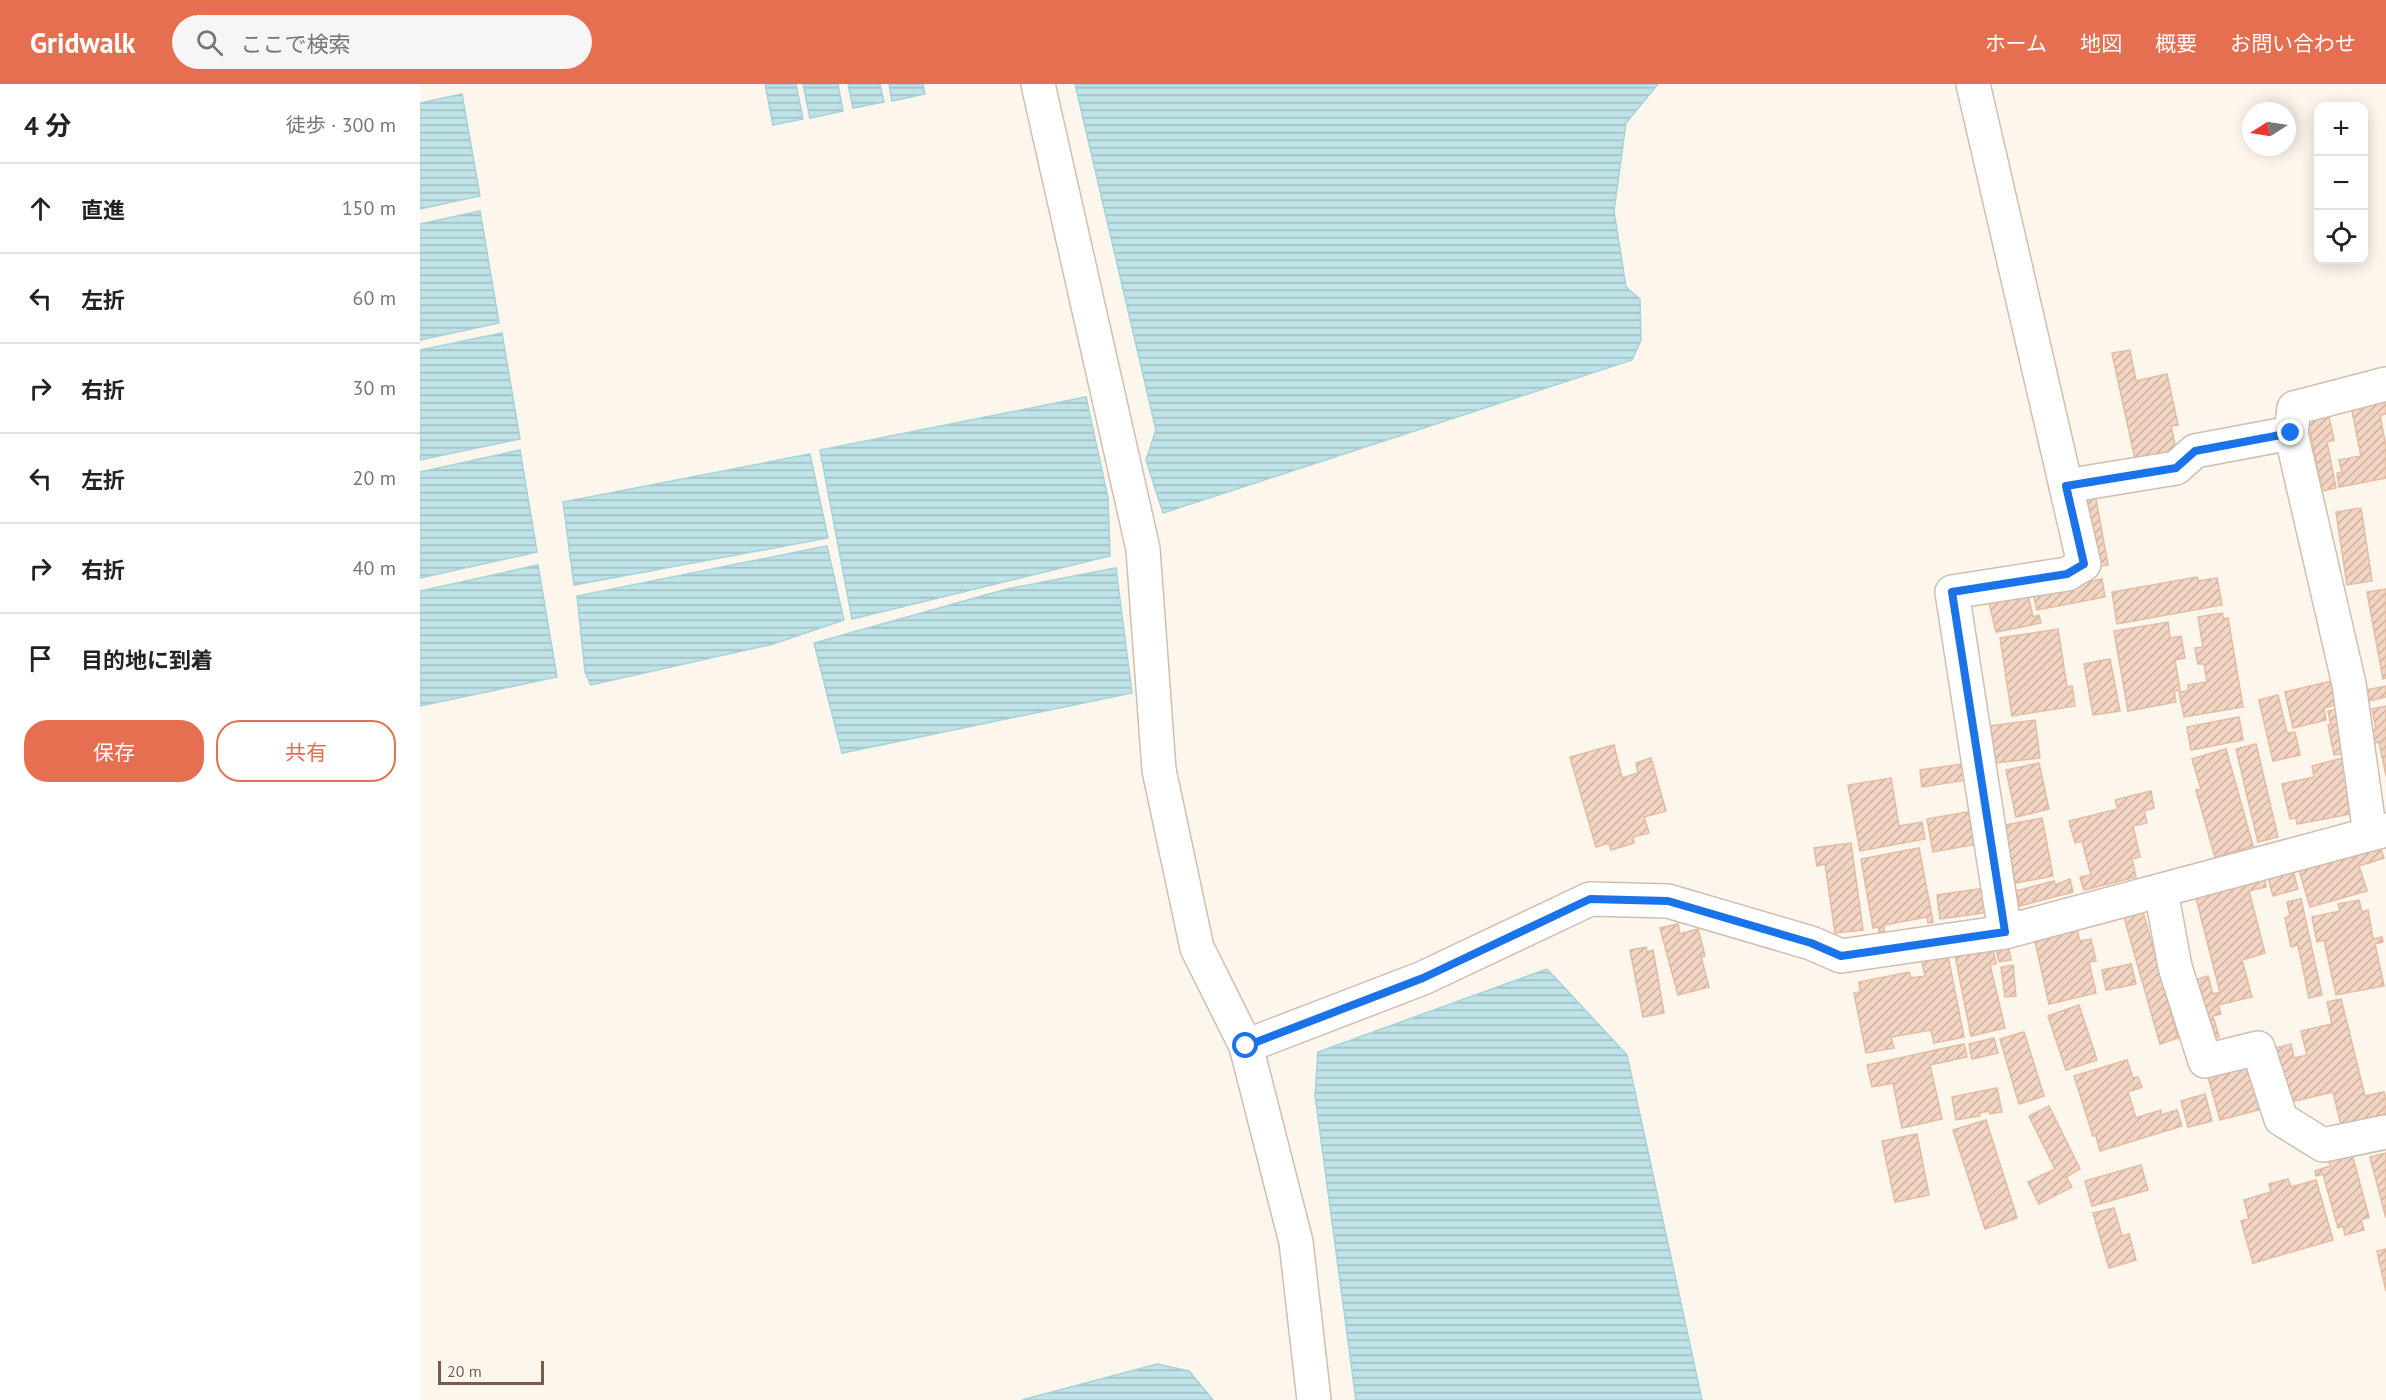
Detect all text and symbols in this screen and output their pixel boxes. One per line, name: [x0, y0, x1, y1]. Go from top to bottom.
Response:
search box: [172, 15, 592, 69]
text: Gridwalk: [30, 24, 136, 61]
icon: search: [193, 26, 226, 59]
text: ここで検索: [241, 30, 351, 58]
text: ホーム: [1985, 30, 2047, 57]
text: 地図: [2080, 30, 2122, 57]
text: 概要: [2155, 30, 2197, 57]
text: お問い合わせ: [2230, 30, 2356, 57]
north arrow: [2242, 102, 2296, 156]
map controls: [2314, 102, 2368, 264]
button: +: [2314, 102, 2368, 156]
text: 4 分: [24, 109, 71, 142]
text: 徒歩 · 300 m: [286, 112, 396, 138]
button: −: [2314, 156, 2368, 210]
icon: ahead: [24, 192, 57, 225]
text: 150 m: [342, 195, 396, 221]
text: 直進: [81, 196, 125, 224]
button: locate: [2314, 210, 2368, 264]
icon: left: [24, 282, 57, 315]
text: 60 m: [353, 285, 396, 311]
text: 左折: [81, 286, 125, 314]
icon: right: [24, 372, 57, 405]
text: 30 m: [353, 375, 396, 401]
text: 右折: [81, 376, 125, 404]
route end: [2277, 419, 2303, 445]
icon: left: [24, 462, 57, 495]
text: 20 m: [353, 465, 396, 491]
text: 左折: [81, 466, 125, 494]
icon: right: [24, 552, 57, 585]
text: 40 m: [353, 555, 396, 581]
text: 右折: [81, 556, 125, 584]
icon: arrive: [24, 642, 57, 675]
text: 目的地に到着: [81, 646, 213, 674]
button: 保存: [24, 720, 204, 782]
button: 共有: [216, 720, 396, 782]
route start: [1232, 1032, 1258, 1058]
scale bar: [438, 1358, 544, 1386]
text: 20 m: [447, 1361, 482, 1381]

